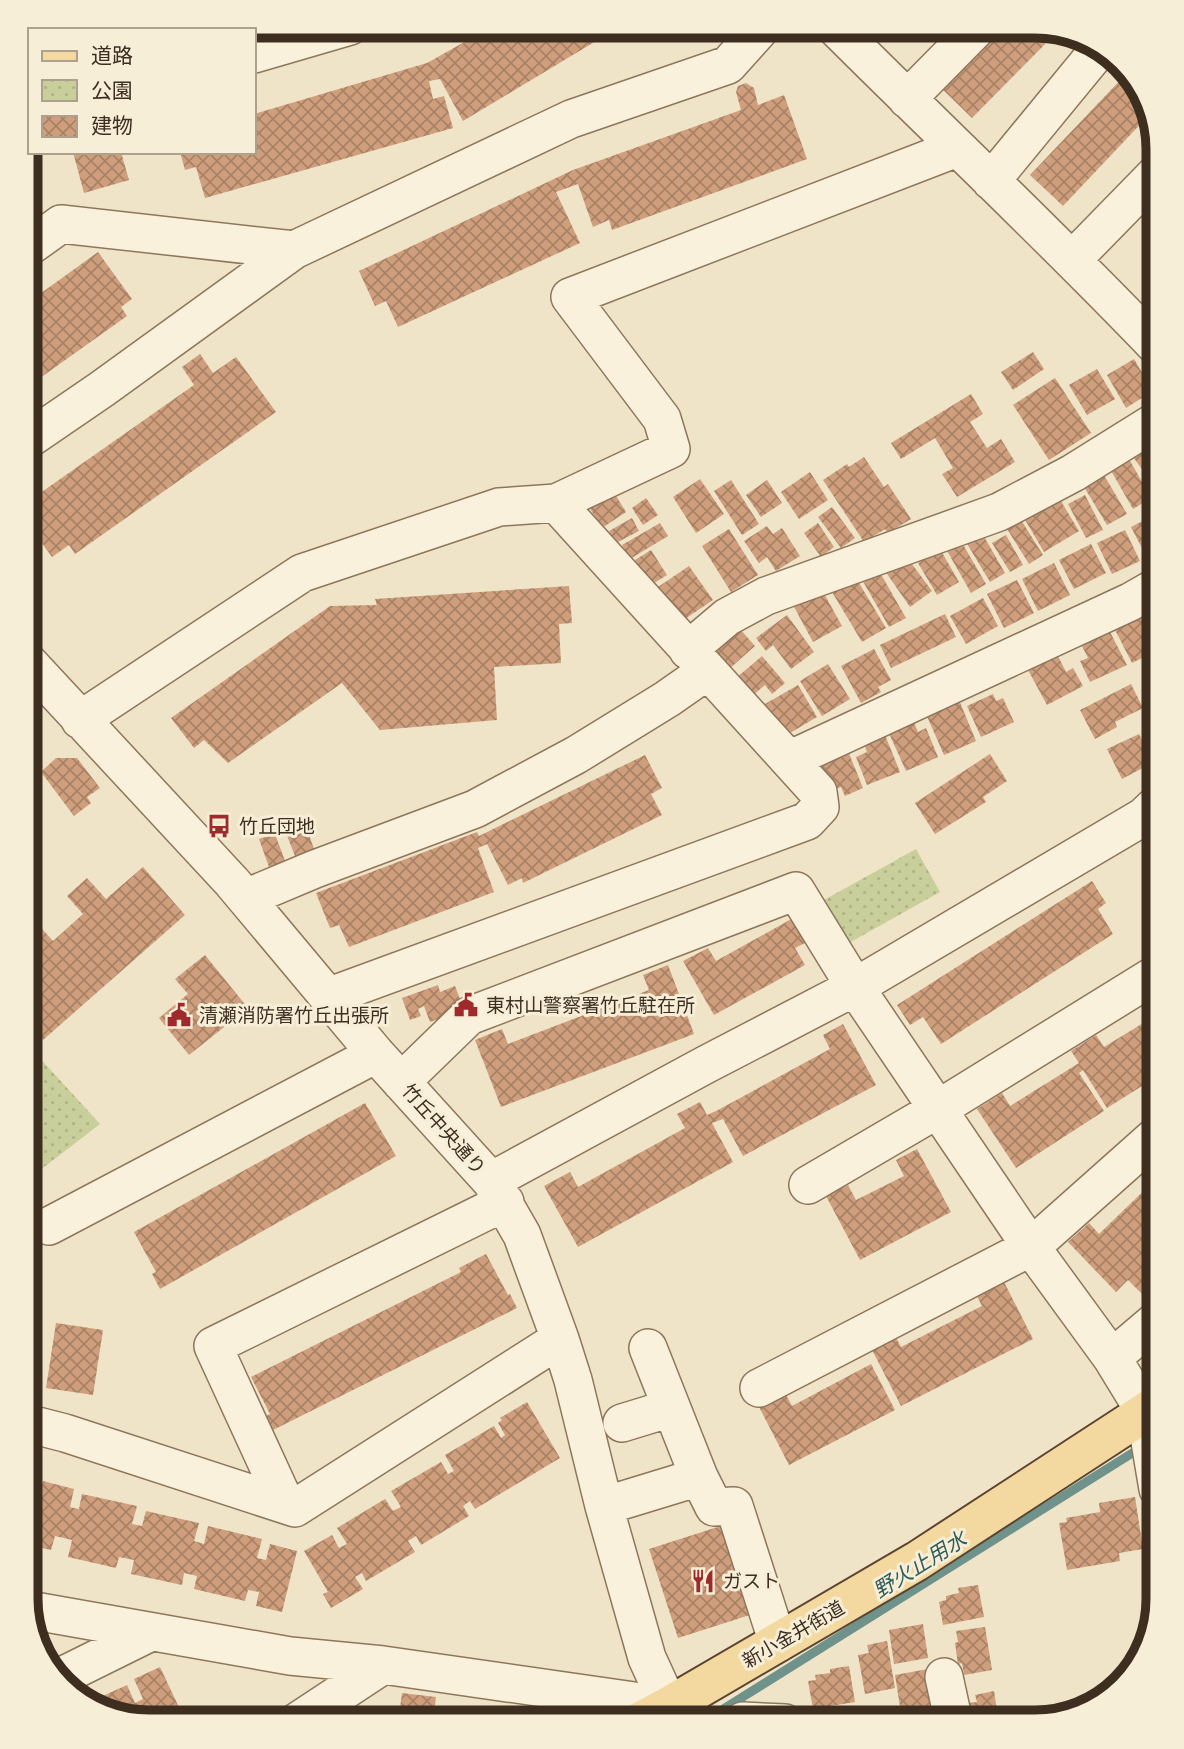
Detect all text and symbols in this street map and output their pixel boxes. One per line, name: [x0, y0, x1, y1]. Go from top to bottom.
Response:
legend: [28, 28, 256, 154]
text: 道路: [91, 41, 133, 70]
text: 公園: [91, 76, 133, 105]
text: 建物: [91, 111, 133, 140]
bus stop icon: 竹丘団地: [205, 812, 233, 840]
place label: 竹丘団地: [239, 813, 315, 839]
public building icon: 東村山警察署竹丘駐在所: [452, 991, 480, 1019]
place label: 東村山警察署竹丘駐在所: [486, 992, 695, 1018]
public building icon: 清瀬消防署竹丘出張所: [165, 1001, 193, 1029]
place label: 清瀬消防署竹丘出張所: [199, 1002, 389, 1028]
street label: 竹丘中央通り: [396, 1078, 492, 1180]
water label: 野火止用水: [868, 1523, 974, 1605]
restaurant icon: ガスト: [689, 1567, 717, 1595]
place label: ガスト: [723, 1568, 780, 1594]
street label: 新小金井街道: [737, 1594, 849, 1674]

